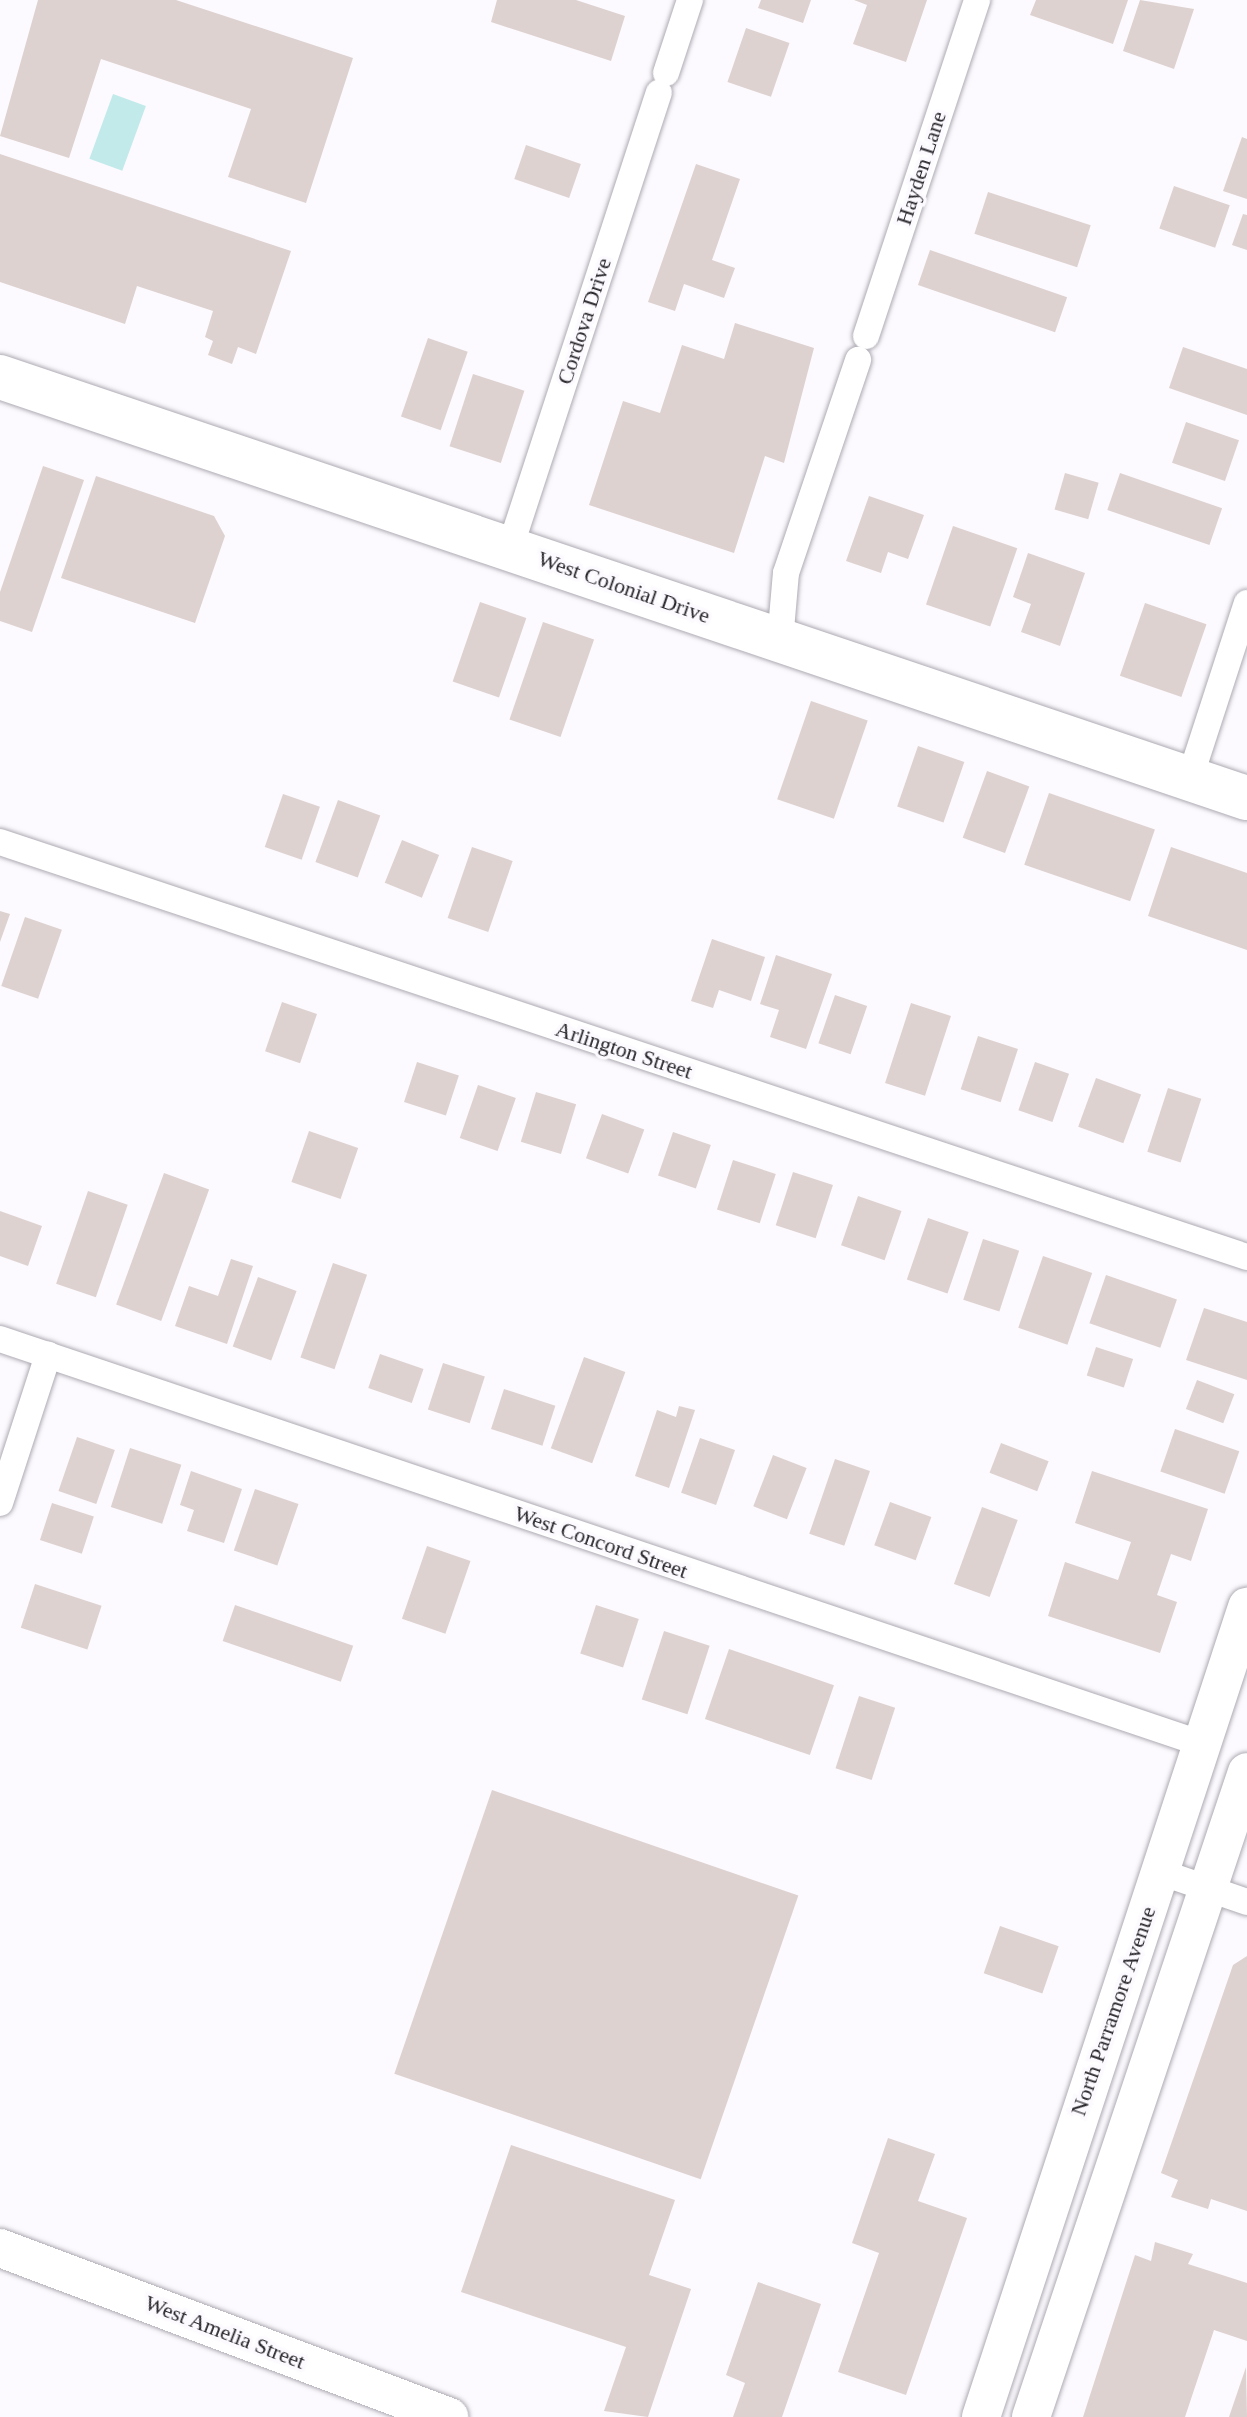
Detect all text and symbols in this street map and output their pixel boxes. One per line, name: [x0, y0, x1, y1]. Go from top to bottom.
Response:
street label: Hayden Lane: [890, 108, 952, 228]
street label: Cordova Drive: [551, 254, 617, 388]
street label: West Colonial Drive: [534, 545, 714, 629]
street label: Arlington Street: [552, 1015, 696, 1085]
street label: West Concord Street: [511, 1500, 691, 1584]
street label: North Parramore Avenue: [1065, 1902, 1161, 2120]
street label: West Amelia Street: [141, 2289, 309, 2375]

